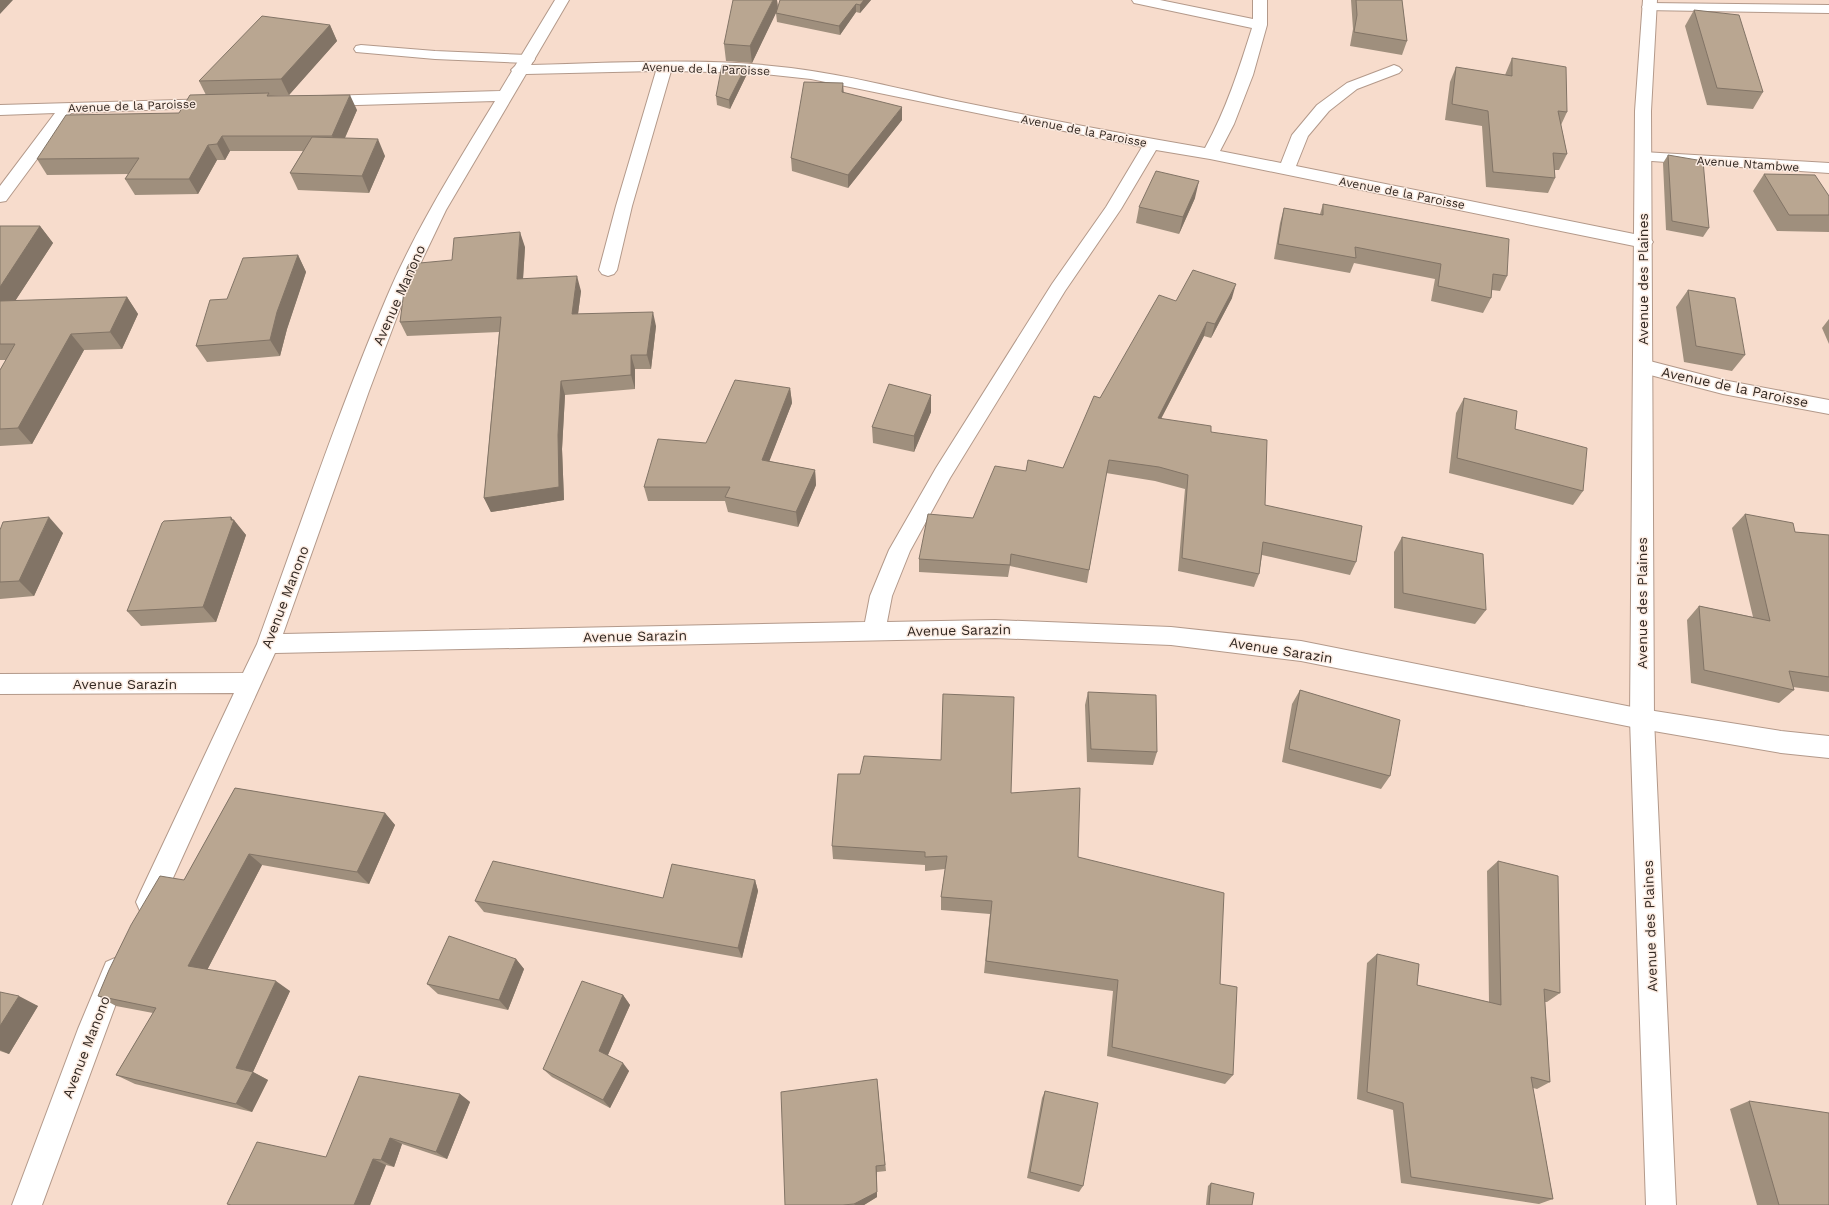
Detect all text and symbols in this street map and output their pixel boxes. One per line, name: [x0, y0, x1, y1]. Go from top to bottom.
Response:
street label: Avenue de la Paroisse: [642, 60, 770, 78]
street label: Avenue de la Paroisse: [68, 97, 196, 115]
street label: Avenue de la Paroisse: [1020, 112, 1148, 150]
street label: Avenue Ntambwe: [1696, 153, 1800, 175]
street label: Avenue de la Paroisse: [1338, 174, 1466, 212]
street label: Avenue des Plaines: [1635, 213, 1651, 345]
street label: Avenue Manono: [370, 242, 428, 348]
street label: Avenue de la Paroisse: [1660, 364, 1810, 410]
street label: Avenue des Plaines: [1634, 537, 1650, 669]
street label: Avenue Manono: [258, 544, 312, 650]
street label: Avenue Sarazin: [907, 621, 1011, 639]
street label: Avenue Sarazin: [583, 627, 687, 645]
street label: Avenue Sarazin: [1228, 634, 1334, 666]
street label: Avenue Sarazin: [73, 676, 177, 692]
street label: Avenue des Plaines: [1640, 860, 1660, 992]
street label: Avenue Manono: [59, 994, 113, 1100]

